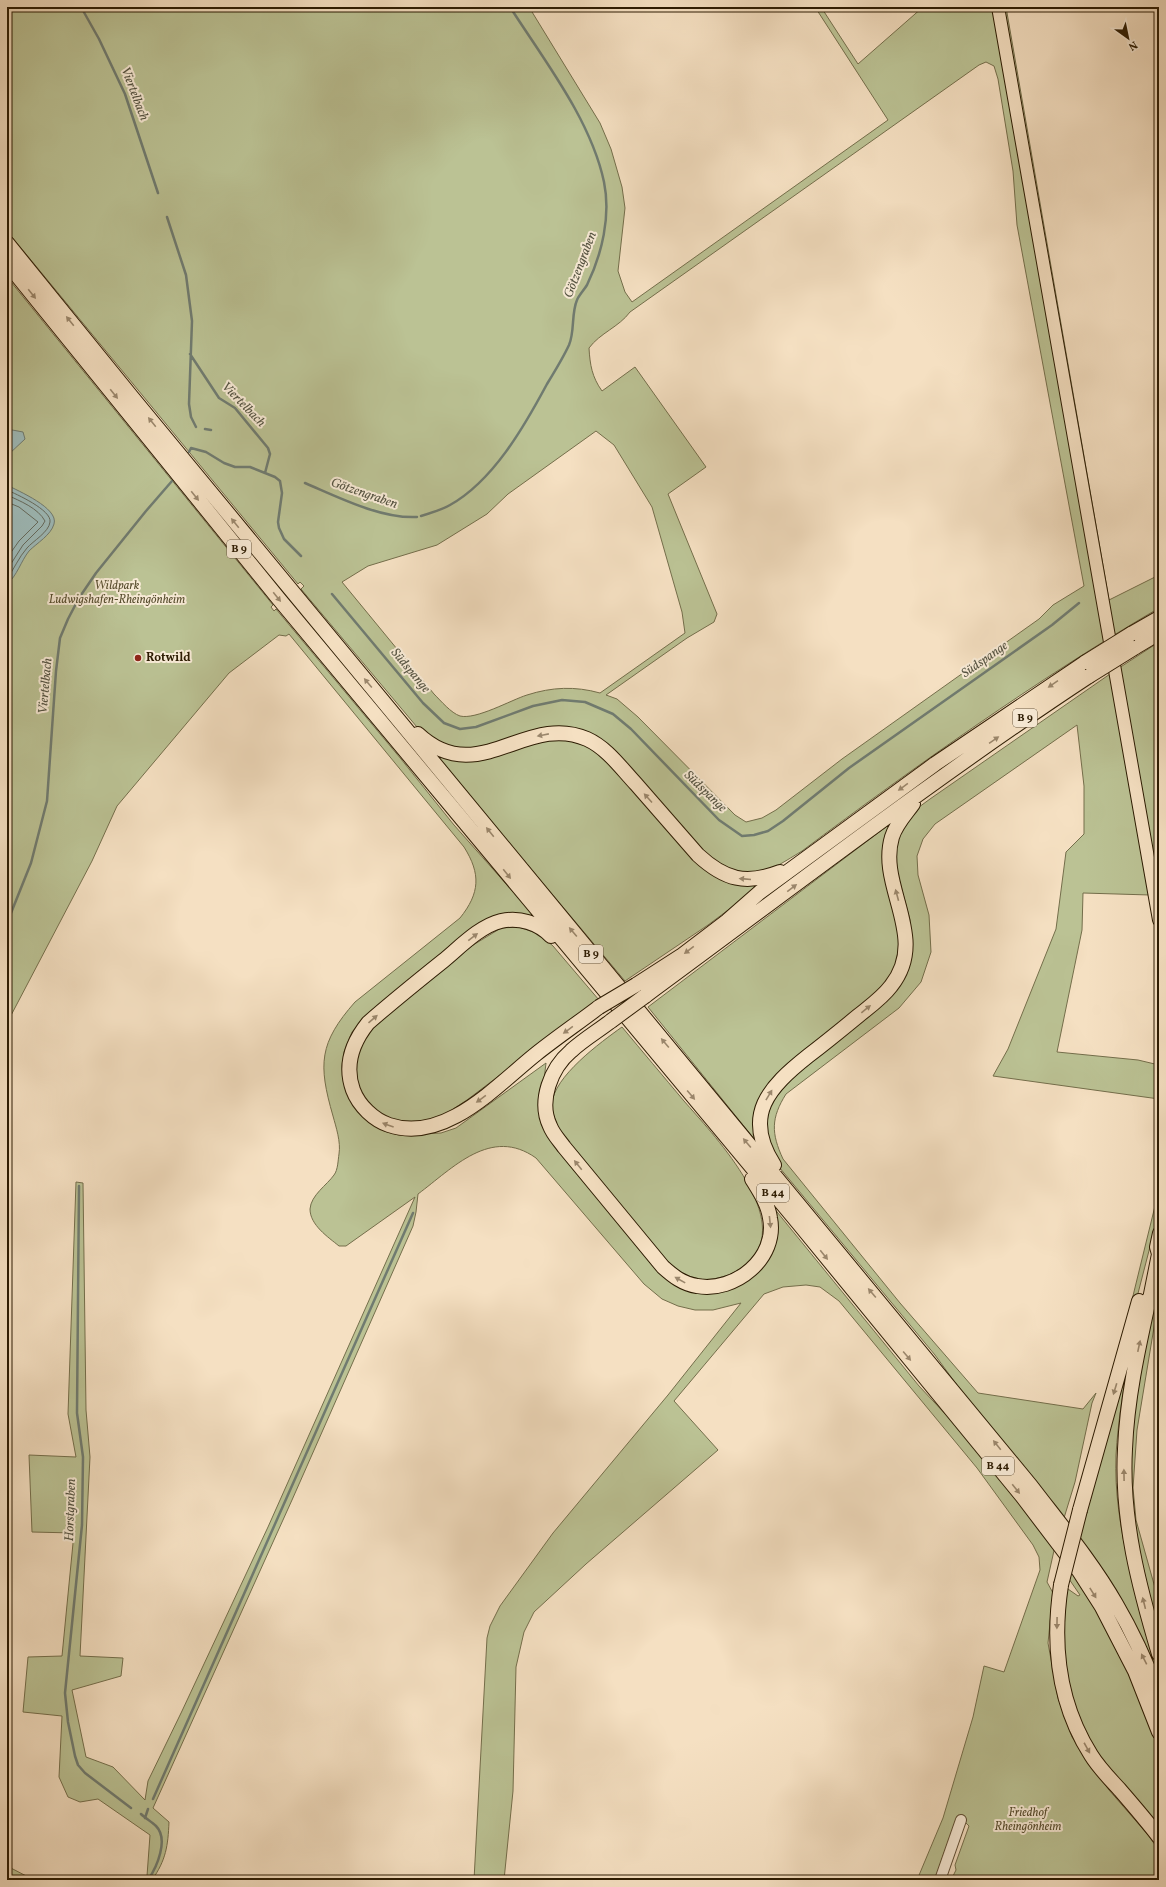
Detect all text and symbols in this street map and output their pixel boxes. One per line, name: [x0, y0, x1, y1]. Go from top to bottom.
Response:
north arrow: [1108, 18, 1148, 58]
text: N: [1125, 37, 1140, 54]
water label: Viertelbach: [116, 65, 153, 124]
water label: Götzengraben: [560, 229, 602, 301]
one-way arrow: [27, 288, 36, 299]
one-way arrow: [66, 316, 75, 327]
water label: Viertelbach: [217, 379, 269, 432]
one-way arrow: [109, 389, 118, 400]
one-way arrow: [148, 417, 157, 428]
water label: Götzengraben: [328, 474, 400, 514]
one-way arrow: [191, 490, 200, 501]
one-way arrow: [230, 517, 239, 528]
road number: B 9: [227, 540, 251, 558]
park label: Wildpark Ludwigshafen-Rheingönheim: [49, 578, 185, 608]
one-way arrow: [273, 591, 282, 602]
water label: Südspange: [958, 637, 1012, 683]
water label: Südspange: [386, 645, 434, 697]
place label: Rotwild: [146, 650, 191, 666]
marker: Rotwild: [133, 653, 143, 663]
water label: Viertelbach: [35, 657, 57, 715]
one-way arrow: [363, 678, 372, 689]
one-way arrow: [1048, 680, 1059, 688]
road number: B 9: [1013, 709, 1037, 727]
one-way arrow: [537, 732, 549, 738]
one-way arrow: [989, 736, 999, 744]
water label: Südspange: [680, 767, 731, 817]
one-way arrow: [898, 783, 909, 791]
one-way arrow: [643, 793, 653, 803]
one-way arrow: [486, 826, 495, 837]
one-way arrow: [503, 868, 512, 879]
one-way arrow: [739, 876, 751, 882]
one-way arrow: [786, 884, 797, 892]
one-way arrow: [893, 889, 899, 901]
one-way arrow: [568, 927, 577, 937]
one-way arrow: [468, 933, 479, 941]
road number: B 9: [579, 945, 603, 963]
one-way arrow: [684, 946, 695, 954]
one-way arrow: [861, 1005, 872, 1014]
one-way arrow: [367, 1014, 378, 1023]
one-way arrow: [562, 1026, 573, 1034]
one-way arrow: [660, 1038, 669, 1048]
one-way arrow: [765, 1089, 772, 1101]
one-way arrow: [686, 1090, 695, 1100]
one-way arrow: [476, 1095, 487, 1103]
one-way arrow: [382, 1121, 394, 1127]
one-way arrow: [743, 1138, 752, 1149]
one-way arrow: [574, 1159, 583, 1170]
road number: B 44: [757, 1184, 789, 1202]
one-way arrow: [767, 1216, 774, 1228]
one-way arrow: [820, 1250, 829, 1261]
one-way arrow: [674, 1276, 686, 1283]
one-way arrow: [867, 1288, 876, 1299]
one-way arrow: [1136, 1340, 1142, 1352]
one-way arrow: [902, 1350, 911, 1361]
one-way arrow: [1112, 1383, 1118, 1395]
one-way arrow: [992, 1439, 1001, 1450]
road number: B 44: [982, 1457, 1014, 1475]
one-way arrow: [1121, 1469, 1128, 1481]
water label: Horstgraben: [61, 1478, 81, 1542]
one-way arrow: [1012, 1483, 1021, 1494]
one-way arrow: [1089, 1588, 1097, 1598]
one-way arrow: [1141, 1597, 1147, 1609]
one-way arrow: [1054, 1617, 1060, 1630]
one-way arrow: [1141, 1654, 1147, 1665]
one-way arrow: [1083, 1742, 1090, 1754]
park label: Friedhof Rheingönheim: [995, 1805, 1061, 1835]

